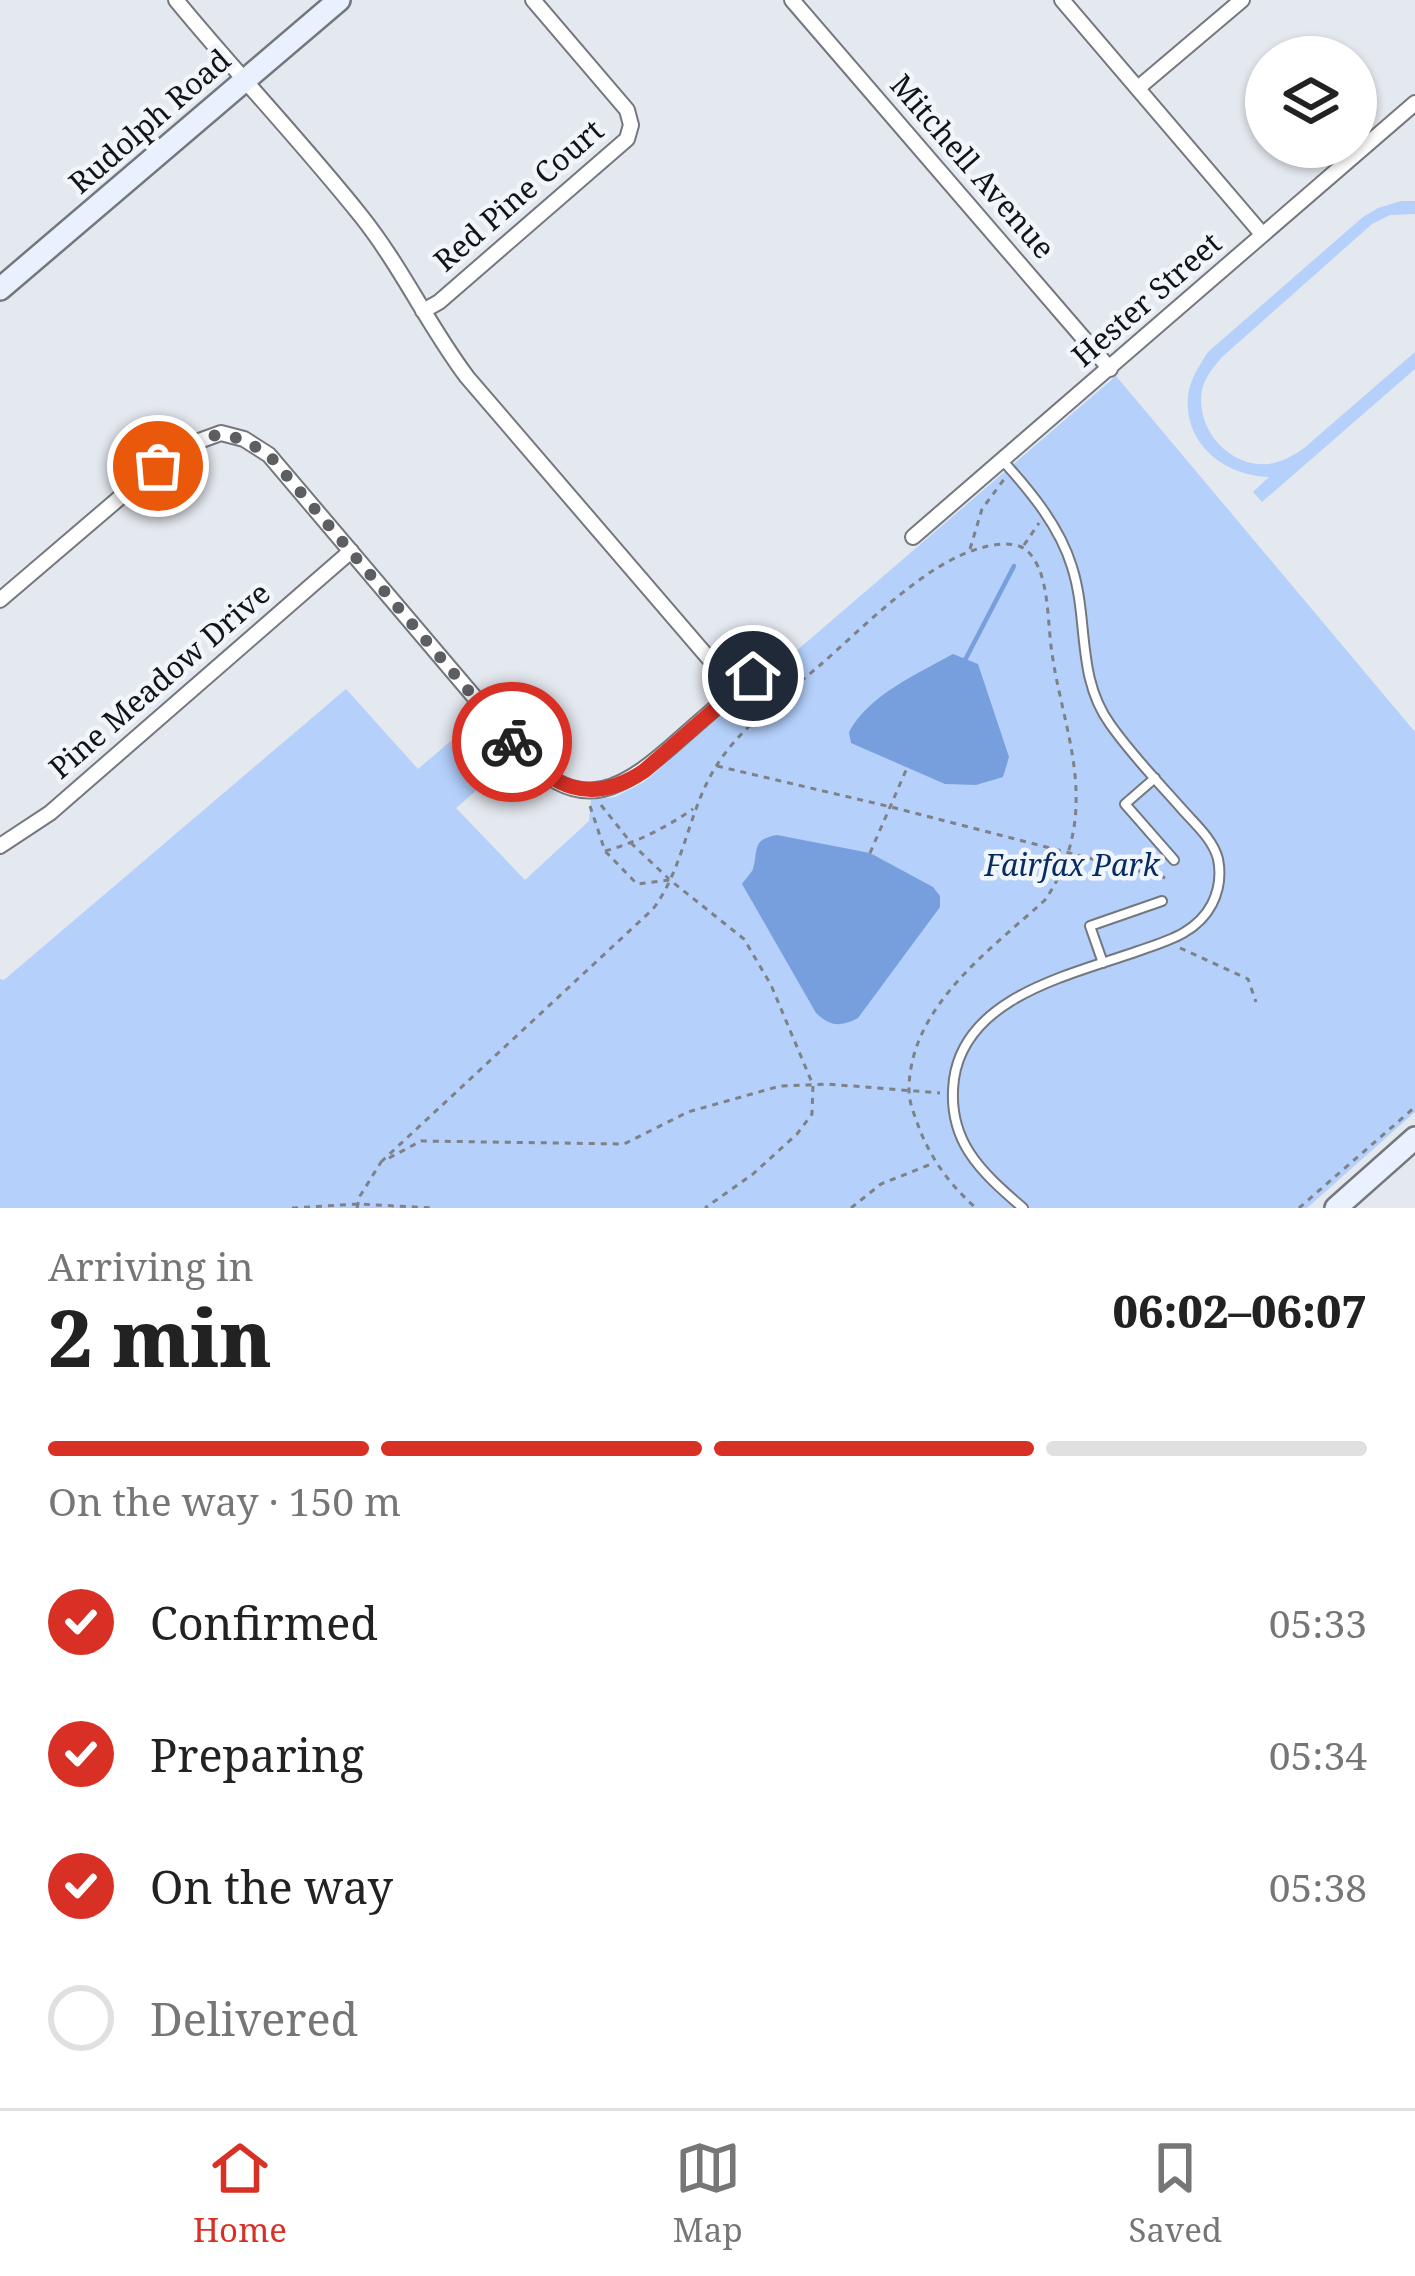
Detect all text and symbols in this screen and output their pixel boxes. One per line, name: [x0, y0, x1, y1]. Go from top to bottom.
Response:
map controls: [1245, 36, 1377, 168]
button: layers: [1245, 36, 1377, 168]
street label: Rudolph Road: [60, 39, 238, 202]
street label: Mitchell Avenue: [882, 65, 1065, 267]
street label: Red Pine Court: [424, 110, 612, 280]
street label: Hester Street: [1063, 223, 1229, 375]
pin: [107, 415, 209, 517]
icon: bag: [125, 433, 191, 499]
street label: Pine Meadow Drive: [40, 572, 278, 787]
pin: [702, 625, 804, 727]
icon: home: [720, 643, 786, 709]
courier: [452, 682, 572, 802]
icon: bike: [479, 709, 545, 775]
park label: Fairfax Park: [983, 844, 1161, 885]
text: Arriving in: [48, 1239, 254, 1292]
text: 06:02–06:07: [1112, 1280, 1367, 1341]
text: 2 min: [48, 1284, 272, 1390]
text: On the way · 150 m: [48, 1474, 401, 1527]
icon: check: [48, 1589, 114, 1655]
text: Confirmed: [150, 1592, 378, 1653]
text: 05:33: [1269, 1596, 1367, 1649]
icon: check: [48, 1721, 114, 1787]
text: Preparing: [150, 1724, 364, 1785]
text: 05:34: [1269, 1728, 1367, 1781]
icon: check: [48, 1853, 114, 1919]
text: On the way: [150, 1856, 393, 1917]
text: 05:38: [1269, 1860, 1367, 1913]
text: Delivered: [150, 1988, 358, 2049]
tab: Home: [193, 2135, 287, 2252]
tab: Map: [673, 2135, 743, 2252]
tab: Saved: [1129, 2135, 1222, 2252]

